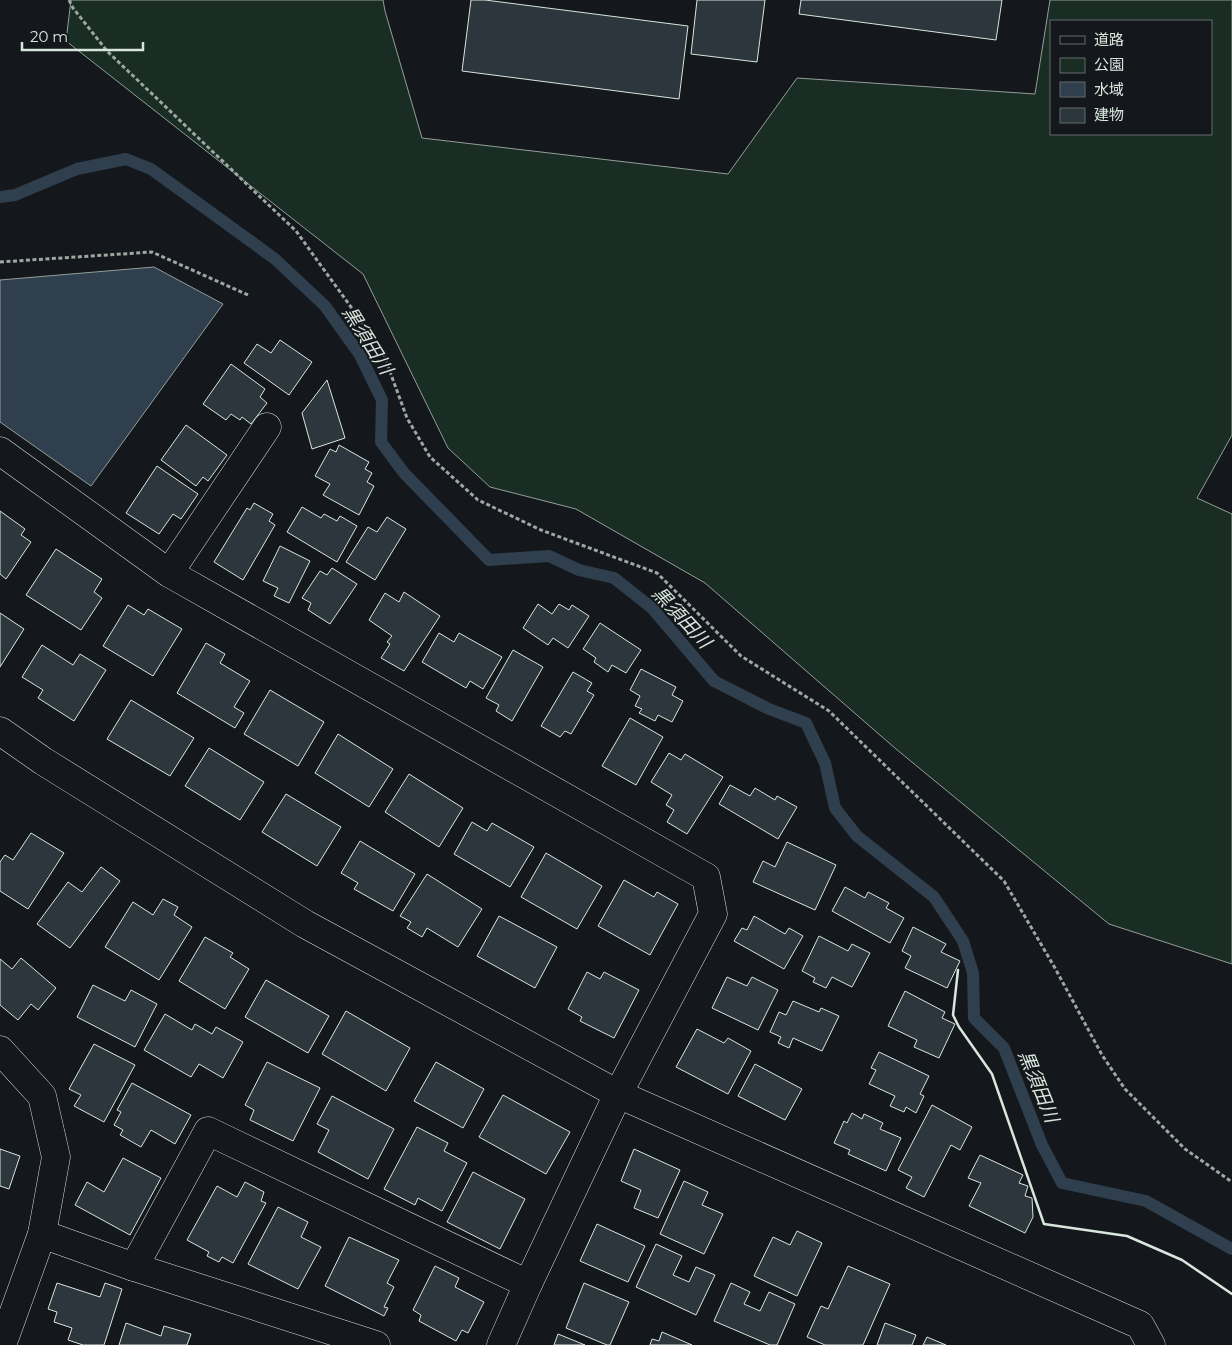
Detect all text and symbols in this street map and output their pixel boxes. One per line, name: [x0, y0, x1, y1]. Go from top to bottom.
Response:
scale bar: [22, 20, 144, 52]
legend: [1050, 20, 1212, 135]
text: 20 m: [30, 27, 68, 46]
text: 道路: [1094, 30, 1124, 49]
text: 公園: [1094, 55, 1124, 74]
text: 水域: [1094, 80, 1124, 99]
text: 建物: [1094, 105, 1124, 124]
water label: 黒須田川: [338, 302, 399, 380]
water label: 黒須田川: [647, 582, 717, 654]
water label: 黒須田川: [1014, 1047, 1064, 1128]

